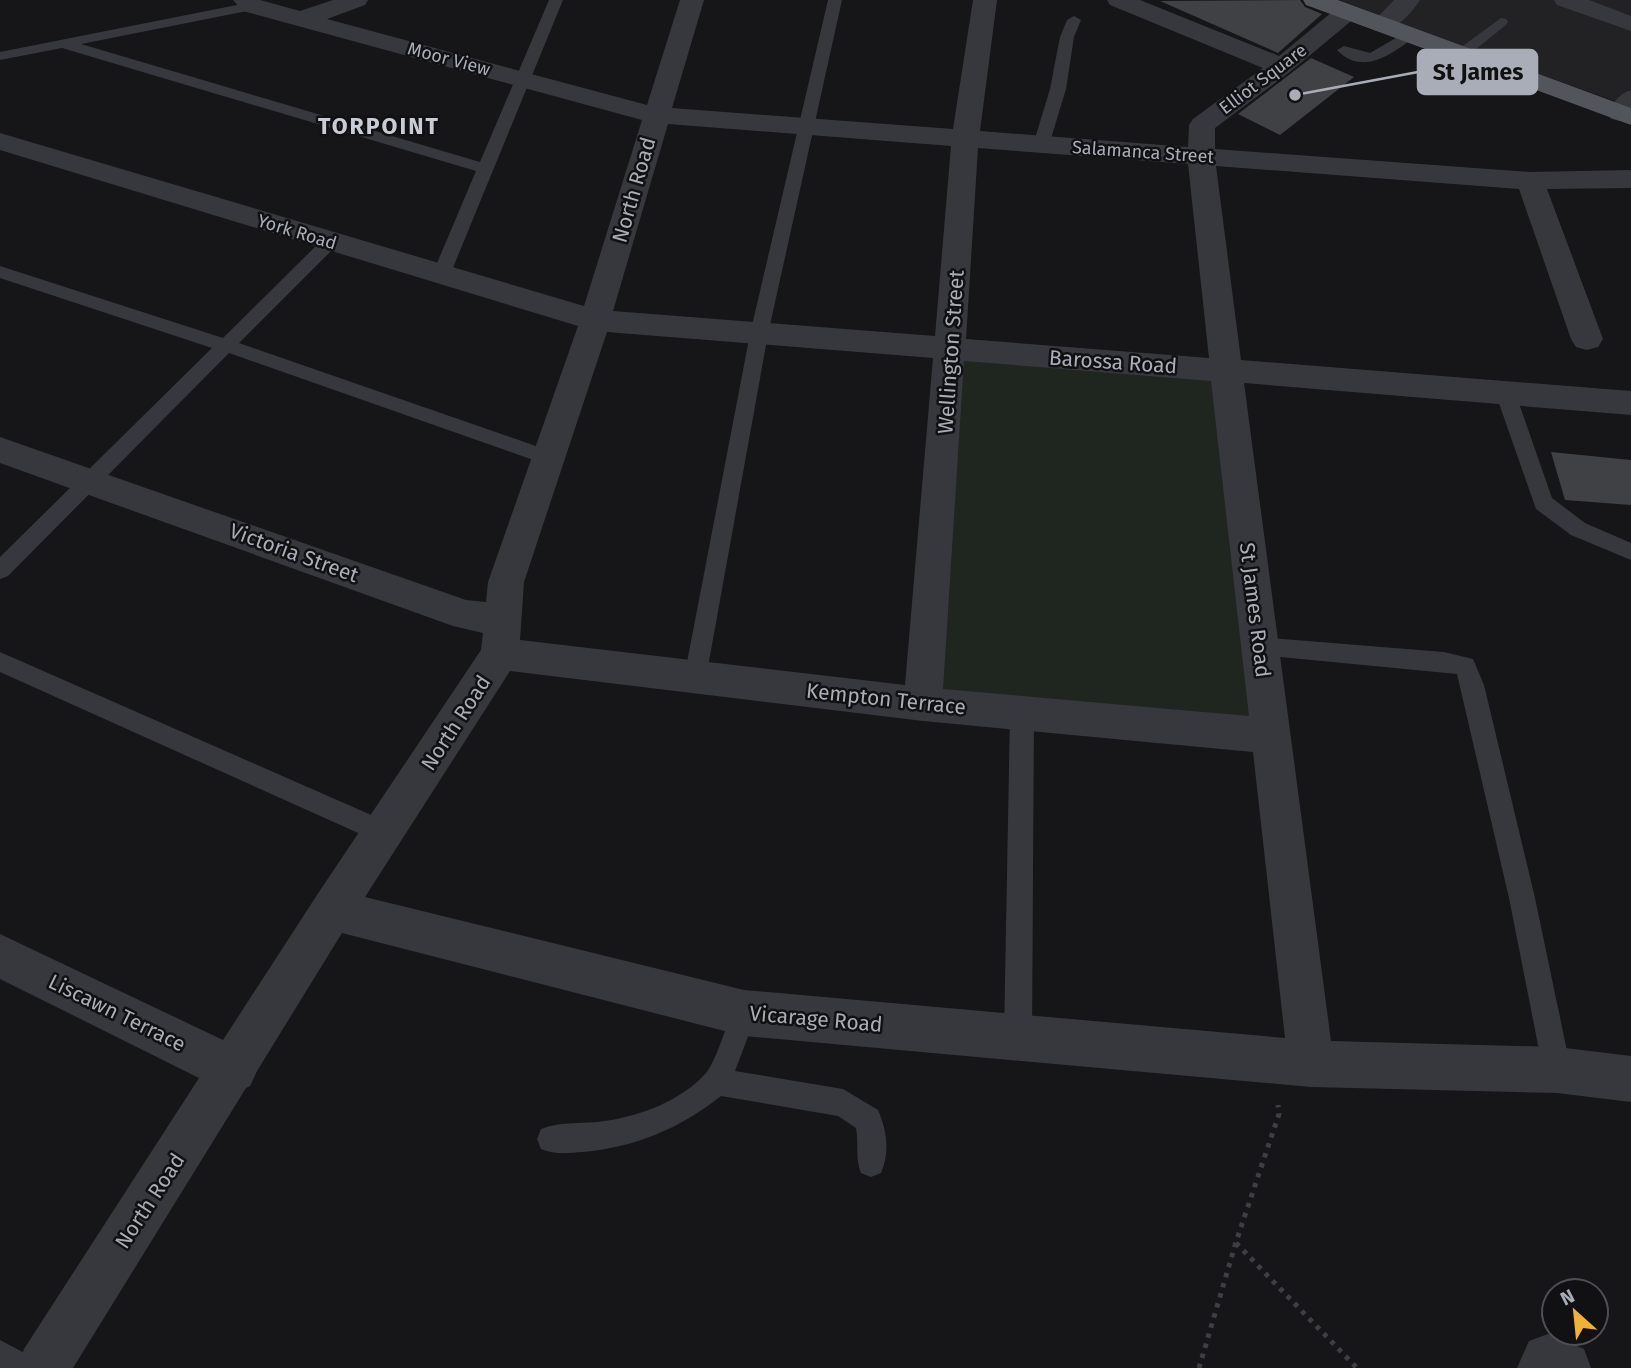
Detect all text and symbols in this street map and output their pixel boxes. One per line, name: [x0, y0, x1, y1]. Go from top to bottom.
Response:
street label: Moor View: [405, 37, 493, 81]
street label: Elliot Square: [1215, 39, 1311, 119]
callout: St James: [1418, 50, 1537, 94]
text: St James: [1433, 58, 1523, 86]
district label: TORPOINT: [318, 112, 440, 140]
street label: North Road: [607, 134, 661, 246]
street label: Salamanca Street: [1071, 136, 1215, 168]
street label: York Road: [255, 210, 339, 254]
street label: Wellington Street: [932, 269, 970, 435]
street label: Barossa Road: [1048, 345, 1178, 379]
street label: Victoria Street: [226, 518, 362, 588]
street label: St James Road: [1234, 541, 1276, 679]
street label: North Road: [416, 670, 496, 776]
street label: Kempton Terrace: [805, 678, 967, 720]
street label: Liscawn Terrace: [44, 969, 190, 1057]
street label: Vicarage Road: [748, 1000, 884, 1038]
street label: North Road: [110, 1148, 190, 1254]
north arrow: [1540, 1277, 1610, 1347]
text: N: [1557, 1284, 1578, 1310]

